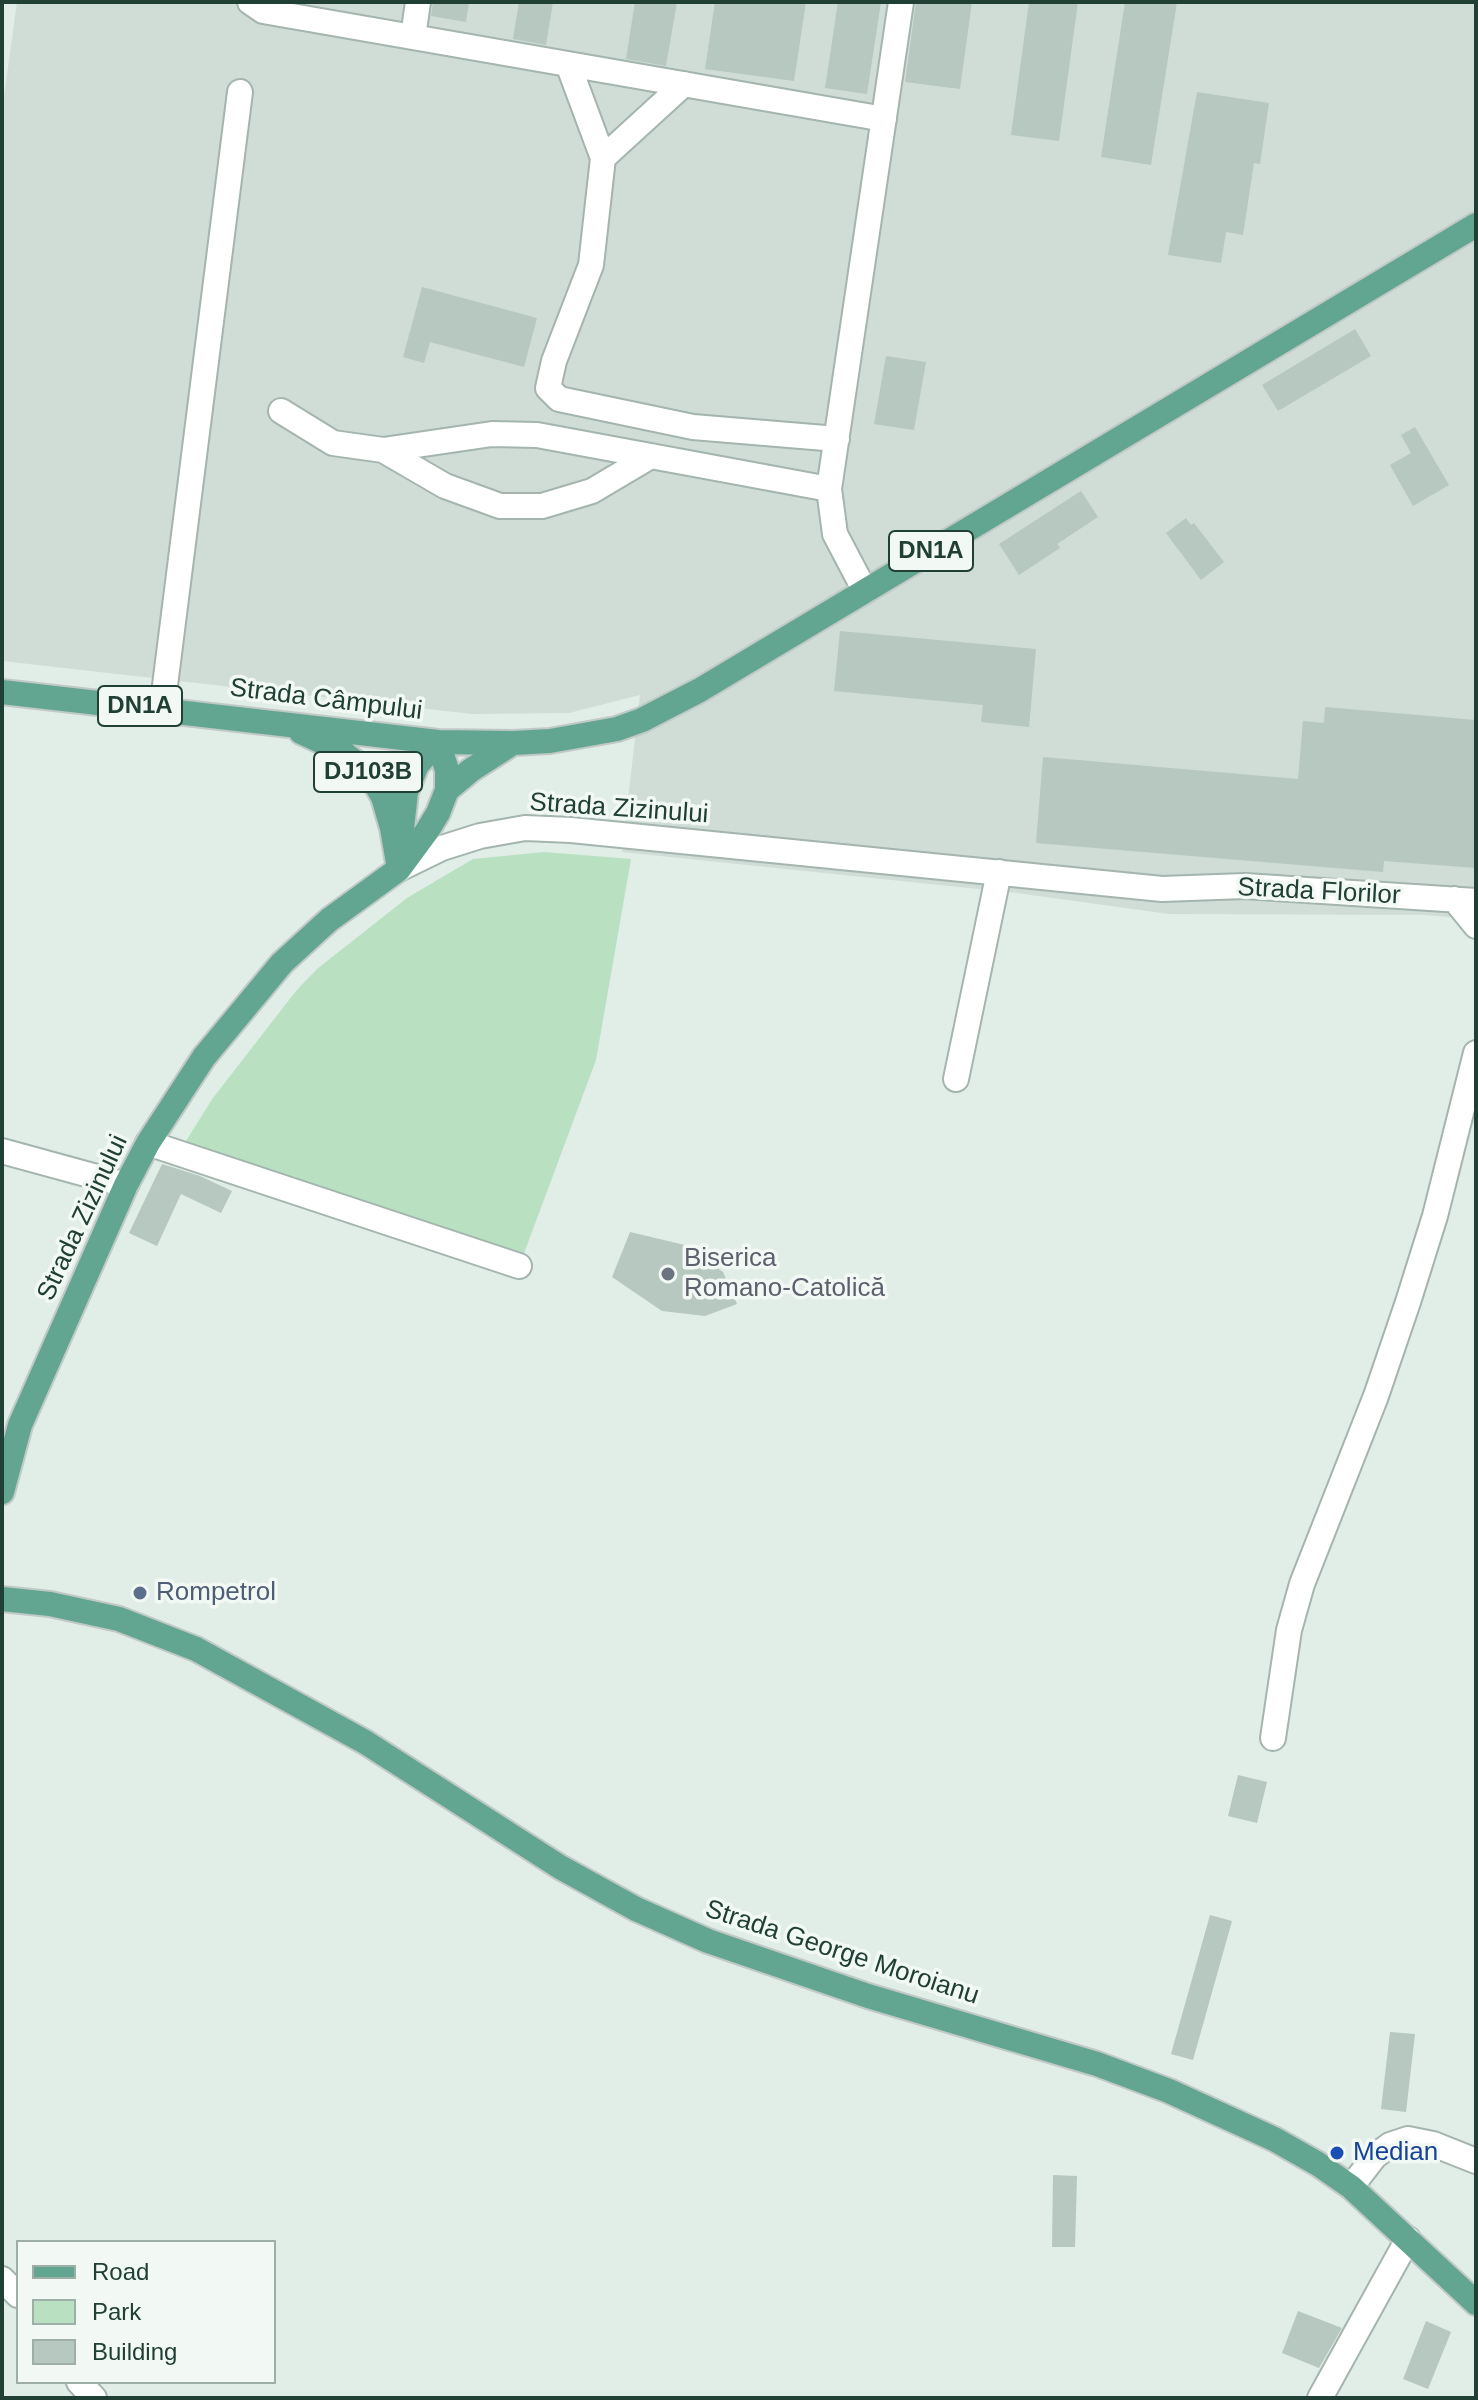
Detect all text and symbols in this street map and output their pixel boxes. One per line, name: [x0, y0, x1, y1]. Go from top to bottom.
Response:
road number: DN1A: [889, 531, 973, 571]
street label: Strada Câmpului: [228, 673, 424, 727]
road number: DN1A: [98, 686, 182, 726]
road number: DJ103B: [314, 752, 422, 792]
street label: Strada Zizinului: [529, 787, 709, 831]
street label: Strada Florilor: [1237, 872, 1401, 912]
street label: Strada Zizinului: [31, 1130, 135, 1306]
place label: Biserica Romano-Catolică: [684, 1243, 885, 1304]
marker: Biserica Romano-Catolică: [659, 1265, 677, 1283]
place label: Rompetrol: [156, 1577, 276, 1609]
marker: Rompetrol: [131, 1584, 149, 1602]
street label: Strada George Moroianu: [701, 1894, 983, 2012]
place label: Median: [1353, 2137, 1438, 2169]
marker: Median: [1328, 2144, 1346, 2162]
legend: [16, 2240, 276, 2384]
text: Road: [92, 2258, 149, 2285]
text: Park: [92, 2298, 141, 2325]
text: Building: [92, 2338, 177, 2365]

